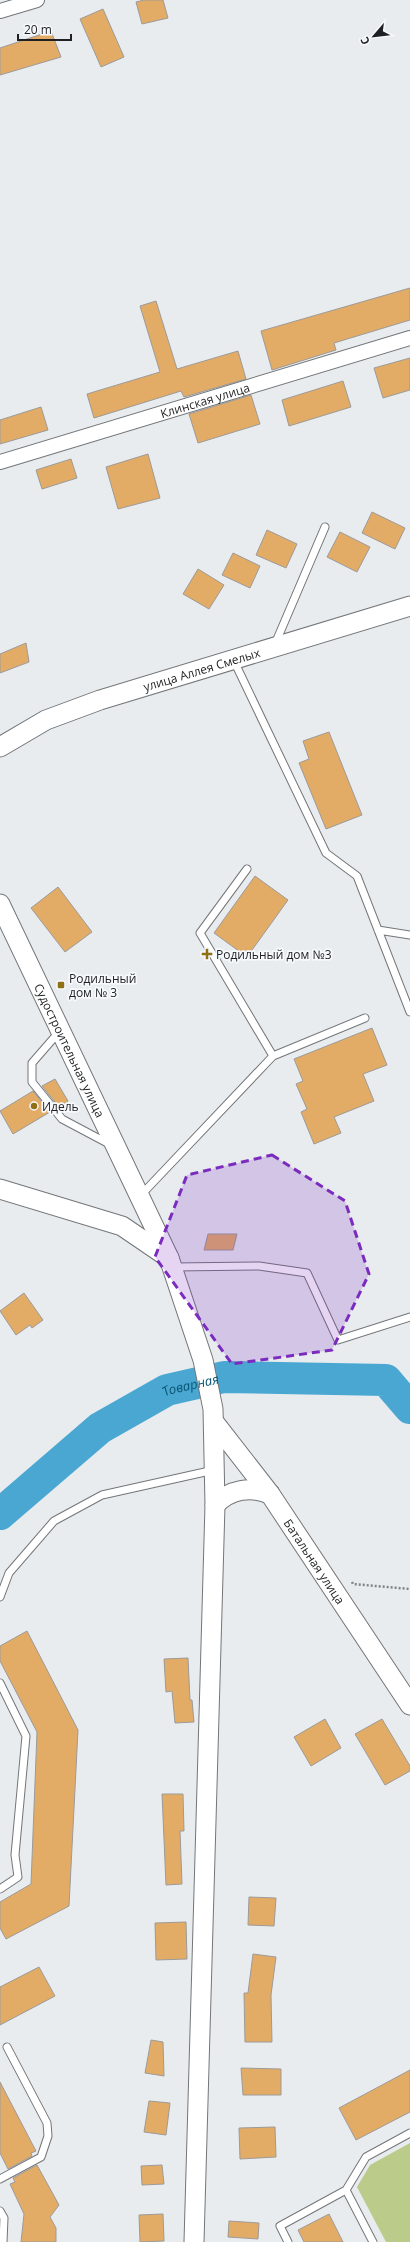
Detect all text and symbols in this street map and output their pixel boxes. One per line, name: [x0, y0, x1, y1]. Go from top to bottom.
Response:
scale bar: [18, 16, 71, 42]
north arrow: [354, 16, 394, 56]
text: 20 m: [24, 21, 52, 38]
text: С: [356, 34, 373, 48]
street label: Клинская улица: [158, 379, 252, 422]
street label: улица Аллея Смелых: [141, 643, 263, 695]
place label: Родильный дом №3: [216, 946, 332, 963]
marker: Родильный дом №3: [201, 948, 213, 960]
place label: Родильный дом № 3: [69, 970, 136, 1001]
street label: Судостроительная улица: [31, 980, 109, 1120]
marker: Родильный дом № 3: [56, 980, 66, 990]
place label: Идель: [42, 1098, 79, 1115]
marker: Идель: [29, 1101, 39, 1111]
water label: Товарная: [158, 1369, 221, 1400]
street label: Батальная улица: [280, 1515, 349, 1607]

